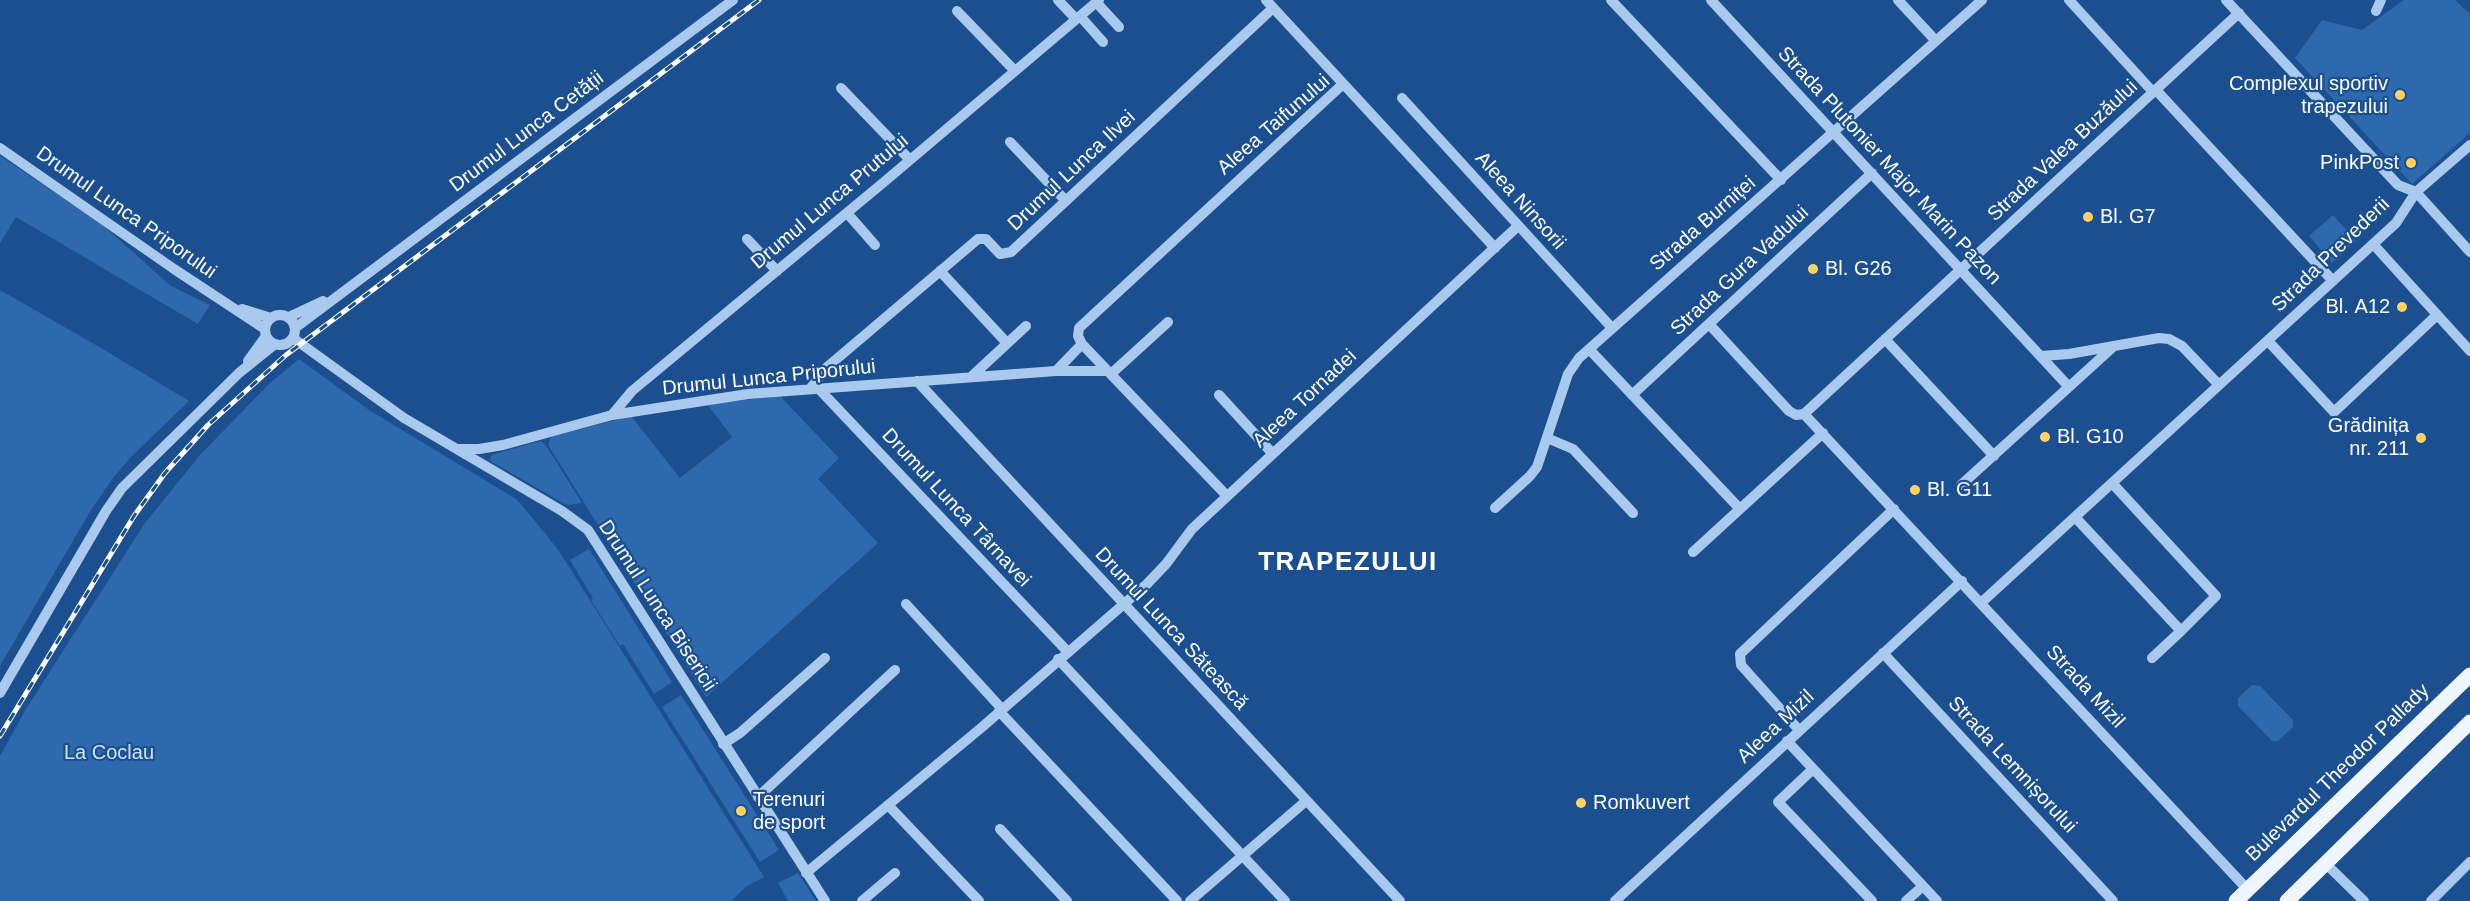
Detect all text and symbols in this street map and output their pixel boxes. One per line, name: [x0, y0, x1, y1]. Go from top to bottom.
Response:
street label: Strada Plutonier Major Marin Pazon: [1772, 42, 2006, 290]
street label: Drumul Lunca Cetății: [445, 66, 609, 198]
street label: Aleea Taifunului: [1213, 70, 1335, 180]
place label: Complexul sportiv trapezului: [2229, 72, 2388, 119]
street label: Strada Valea Buzăului: [1983, 75, 2143, 227]
marker: Complexul sportiv trapezului: [2393, 88, 2407, 102]
street label: Drumul Lunca Ilvei: [1003, 106, 1141, 236]
street label: Drumul Lunca Prutului: [746, 129, 914, 275]
street label: Drumul Lunca Priporului: [31, 142, 221, 284]
street label: Aleea Ninsorii: [1470, 147, 1570, 255]
place label: PinkPost: [2320, 151, 2399, 175]
marker: PinkPost: [2404, 156, 2418, 170]
street label: Strada Burniței: [1645, 172, 1761, 276]
street label: Strada Prevederii: [2267, 193, 2395, 317]
street label: Strada Gura Vadului: [1666, 201, 1814, 341]
place label: Bl. G7: [2100, 205, 2156, 229]
marker: Bl. G7: [2081, 210, 2095, 224]
place label: Bl. G26: [1825, 257, 1892, 281]
marker: Bl. G26: [1806, 262, 1820, 276]
place label: Bl. A12: [2326, 295, 2390, 319]
marker: Bl. A12: [2395, 300, 2409, 314]
street label: Aleea Tornadei: [1248, 345, 1362, 453]
street label: Drumul Lunca Priporului: [661, 355, 877, 401]
place label: Grădinița nr. 211: [2328, 414, 2409, 461]
street label: Drumul Lunca Târnavei: [876, 424, 1036, 592]
place label: Bl. G10: [2057, 425, 2124, 449]
marker: Bl. G10: [2038, 430, 2052, 444]
marker: Grădinița nr. 211: [2414, 431, 2428, 445]
place label: Bl. G11: [1927, 478, 1992, 502]
marker: Bl. G11: [1908, 483, 1922, 497]
street label: Drumul Lunca Bisericii: [593, 516, 721, 696]
street label: Drumul Lunca Sătească: [1089, 543, 1253, 715]
district label: TRAPEZULUI: [1258, 547, 1438, 579]
street label: Strada Mizil: [2041, 641, 2129, 733]
street label: Bulevardul Theodor Pallady: [2241, 679, 2435, 867]
street label: Aleea Mizil: [1732, 685, 1820, 769]
street label: Strada Lemnișorului: [1943, 692, 2081, 838]
park label: La Coclau: [64, 741, 154, 765]
place label: Terenuri de sport: [753, 788, 825, 835]
place label: Romkuvert: [1593, 791, 1690, 815]
marker: Romkuvert: [1574, 796, 1588, 810]
marker: Terenuri de sport: [734, 804, 748, 818]

